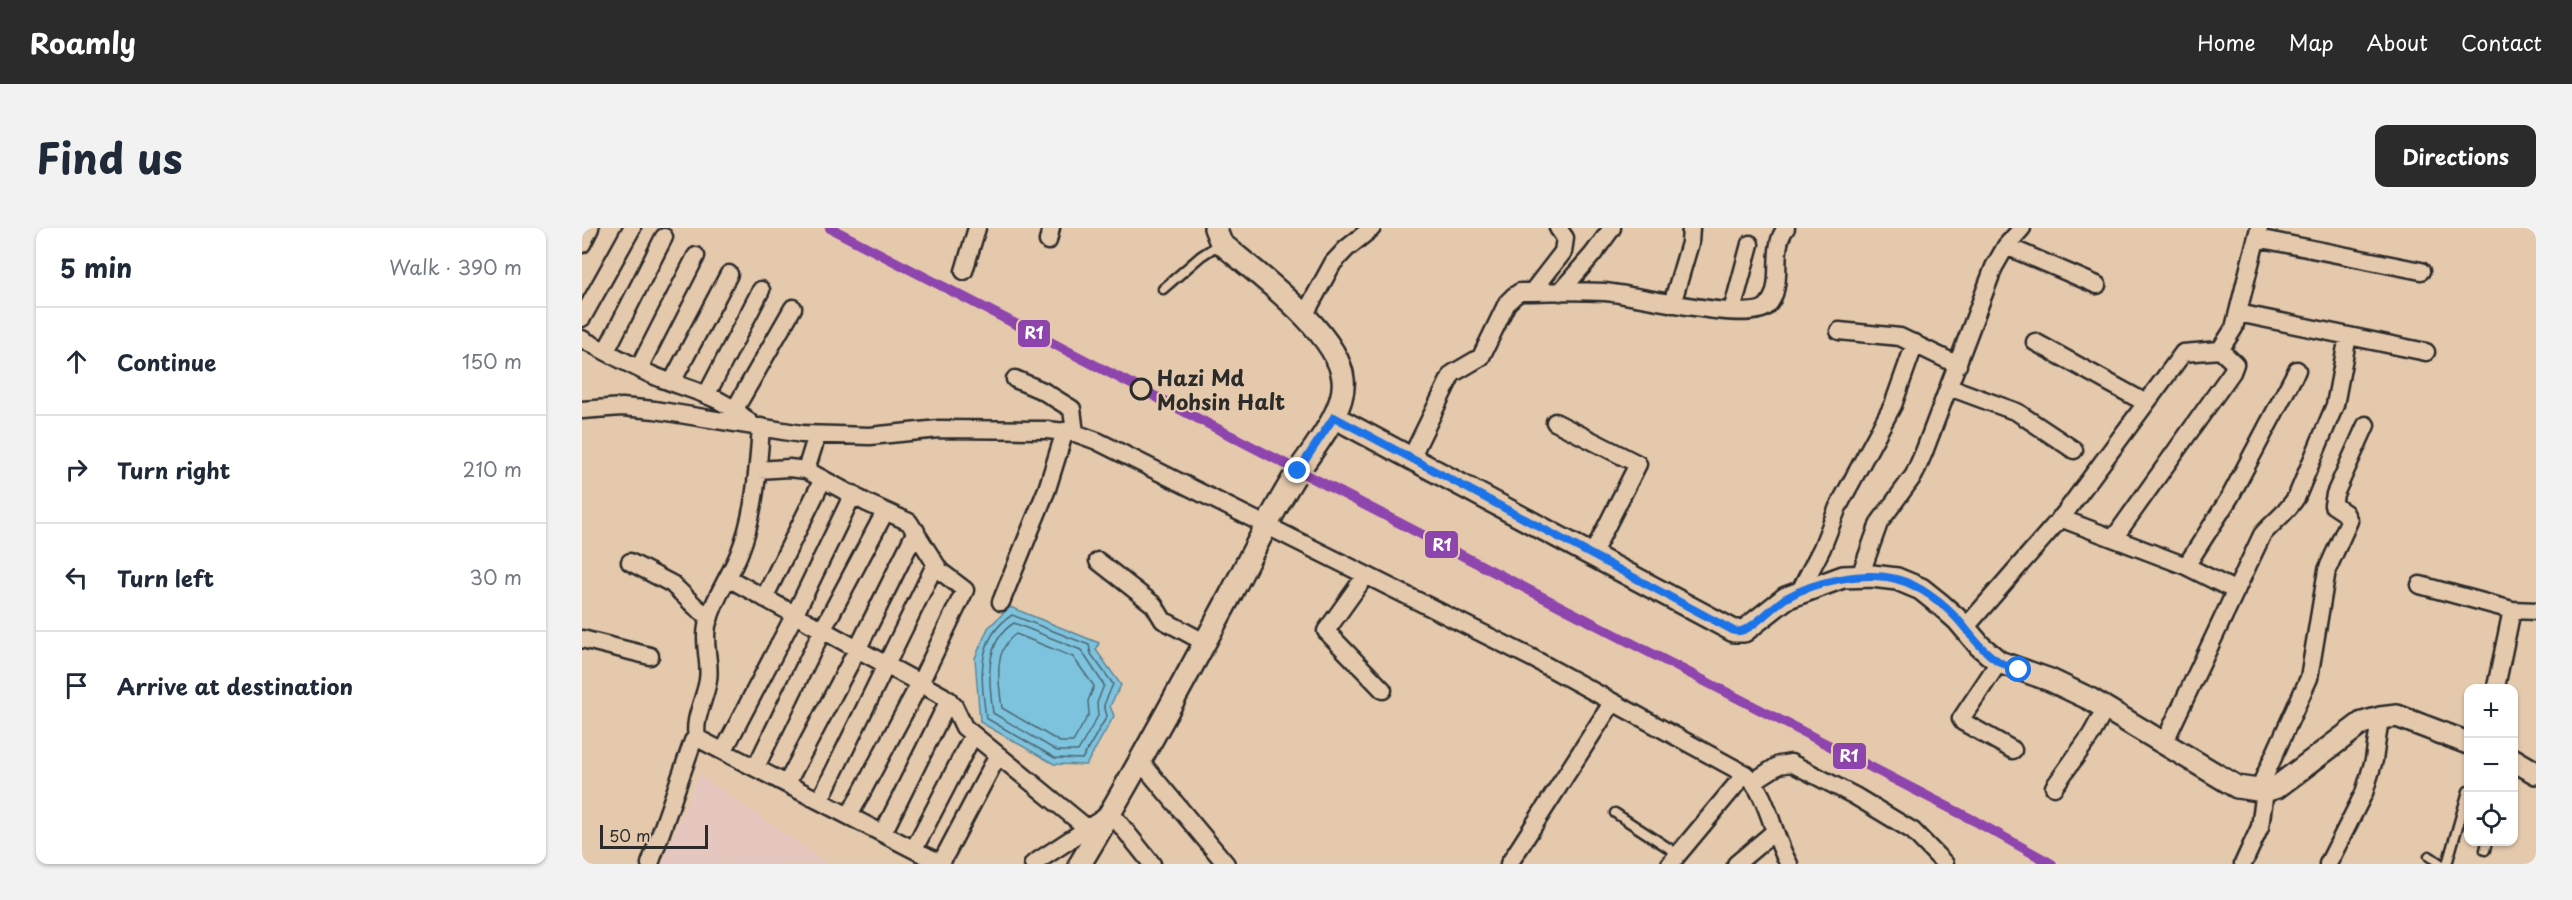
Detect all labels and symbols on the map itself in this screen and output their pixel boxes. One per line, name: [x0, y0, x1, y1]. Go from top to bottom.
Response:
line badge: R1: [1017, 319, 1051, 348]
text: R1: [1025, 320, 1044, 344]
place label: Hazi Md Mohsin Halt: [1157, 361, 1285, 417]
marker: Hazi Md Mohsin Halt: [1130, 378, 1152, 400]
route end: [1284, 457, 1310, 483]
line badge: R1: [1424, 530, 1459, 559]
text: R1: [1433, 532, 1452, 556]
route start: [2005, 656, 2031, 682]
line badge: R1: [1832, 742, 1867, 770]
text: R1: [1840, 743, 1859, 767]
scale bar: [600, 822, 708, 850]

